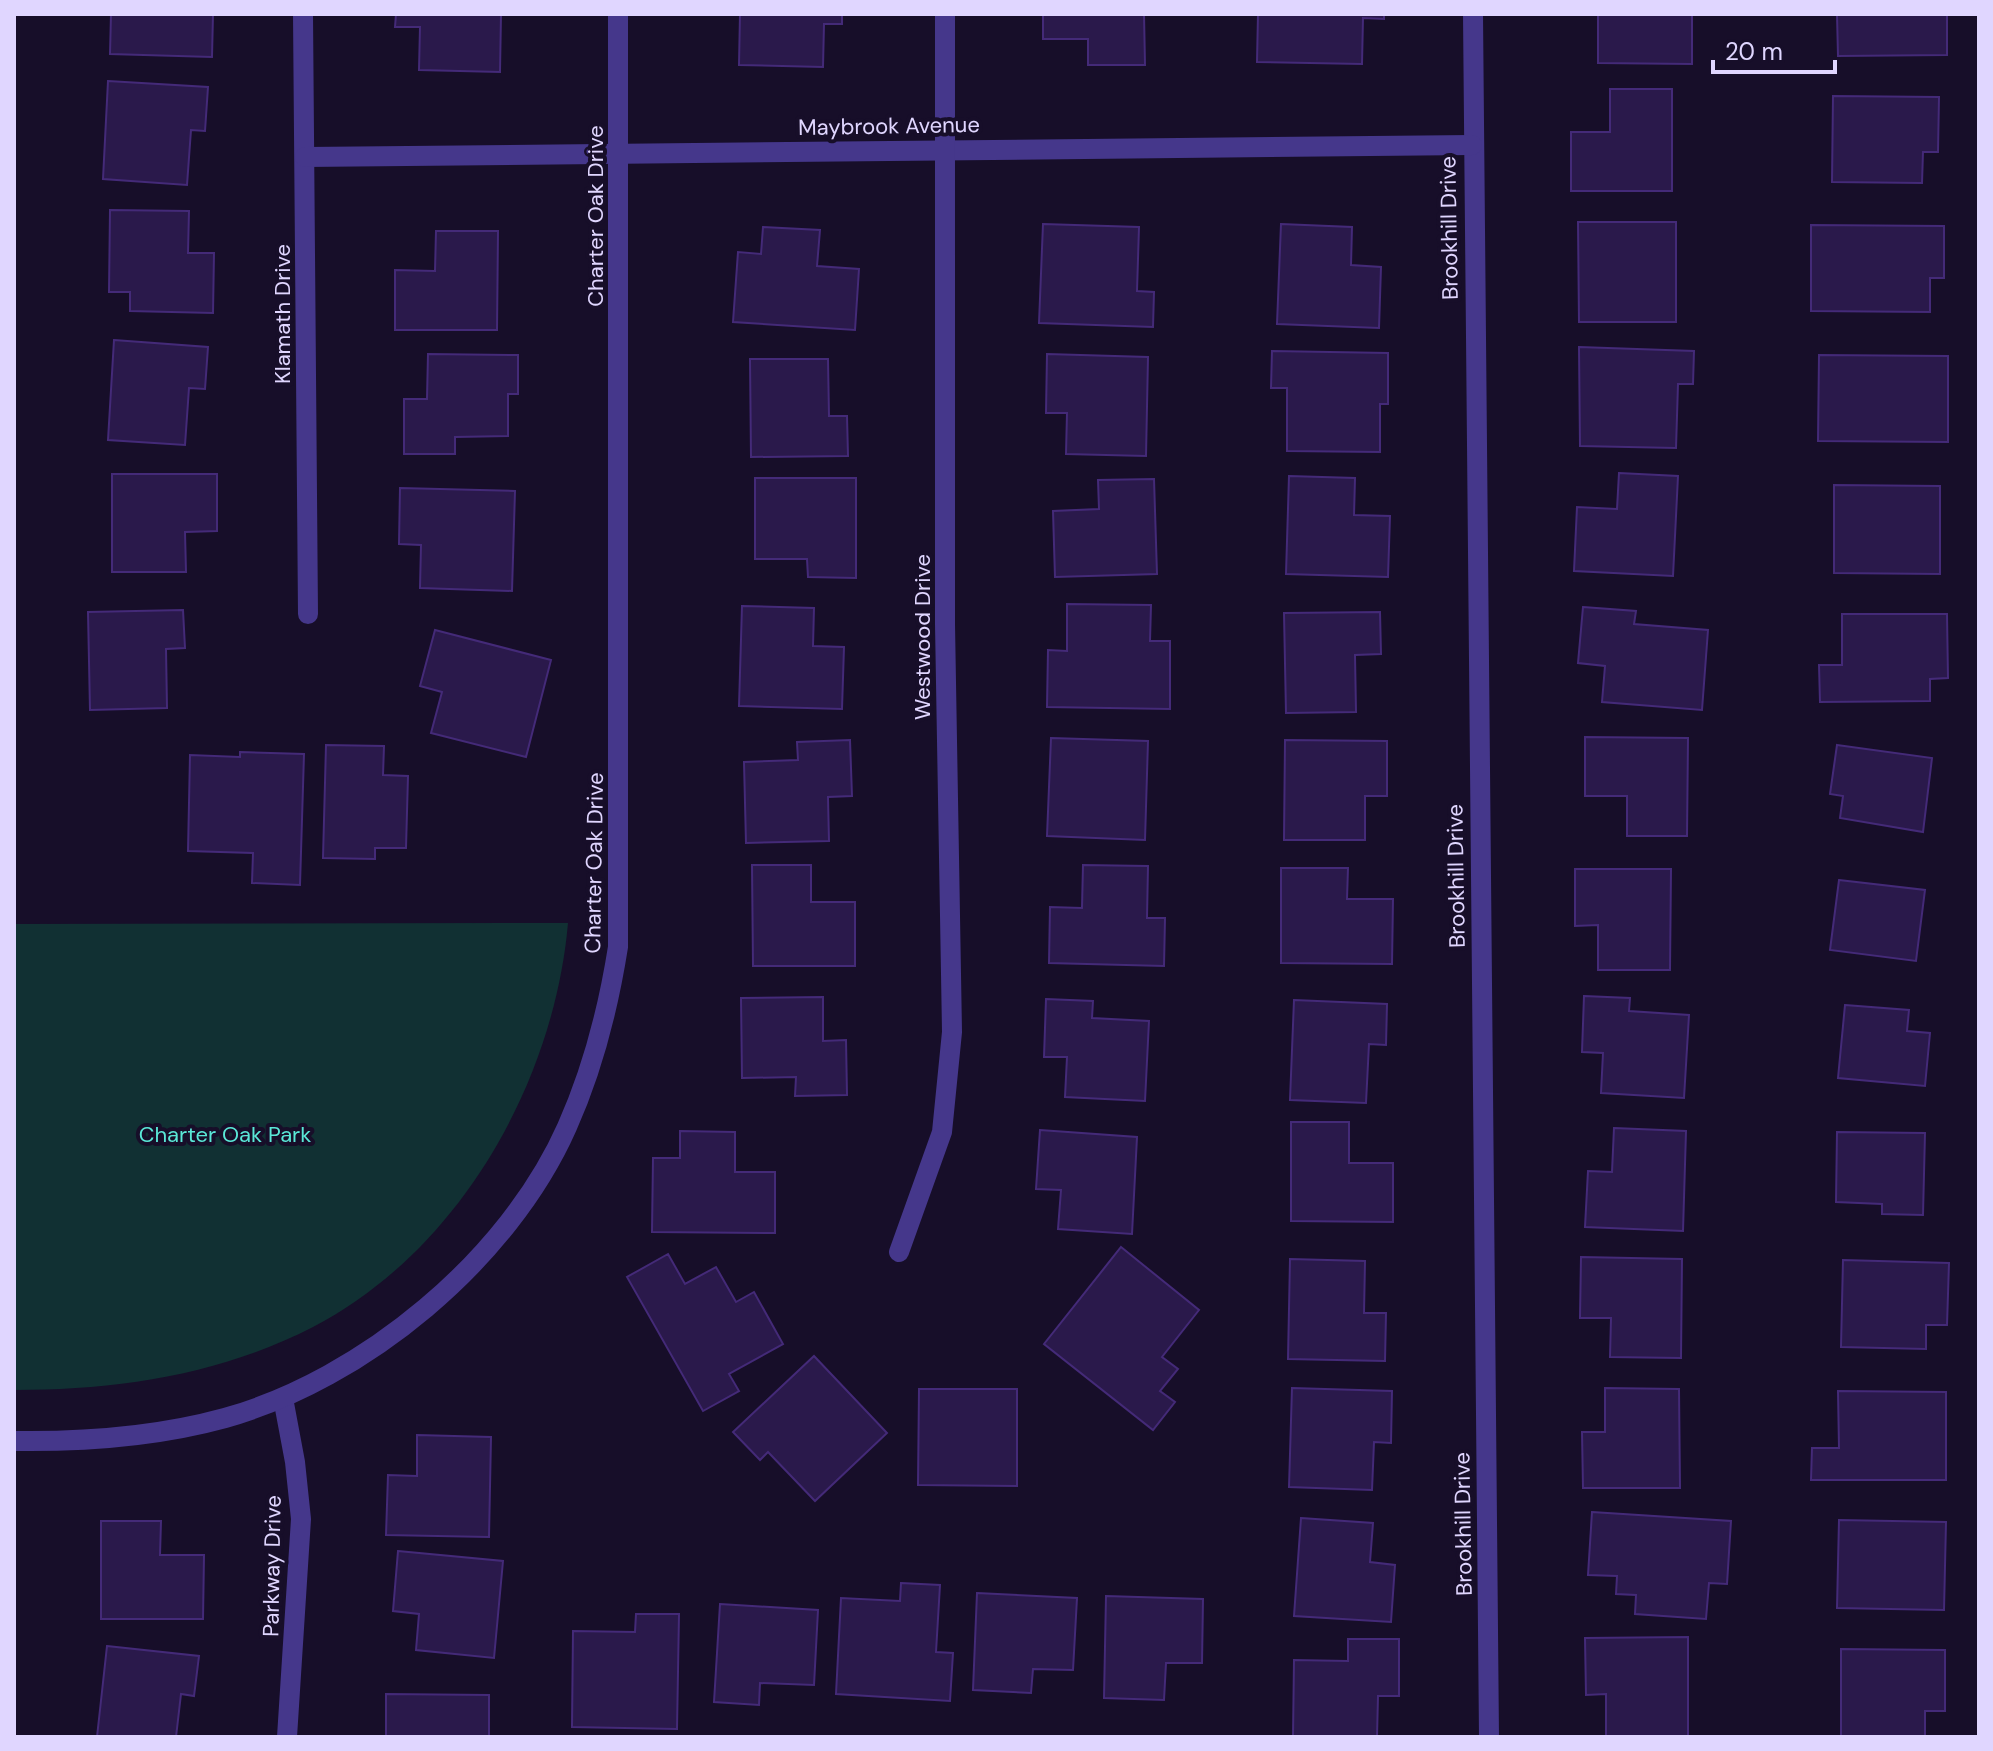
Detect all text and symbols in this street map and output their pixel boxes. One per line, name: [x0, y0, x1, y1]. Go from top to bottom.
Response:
scale bar: [1713, 24, 1835, 74]
text: 20 m: [1725, 36, 1783, 67]
street label: Maybrook Avenue: [798, 110, 980, 142]
street label: Charter Oak Drive: [581, 125, 610, 307]
street label: Brookhill Drive: [1433, 156, 1465, 300]
street label: Klamath Drive: [268, 244, 297, 384]
street label: Westwood Drive: [908, 554, 937, 720]
street label: Charter Oak Drive: [578, 772, 610, 954]
street label: Brookhill Drive: [1440, 804, 1472, 948]
park label: Charter Oak Park: [139, 1120, 311, 1149]
street label: Brookhill Drive: [1447, 1452, 1479, 1596]
street label: Parkway Drive: [256, 1495, 288, 1637]

